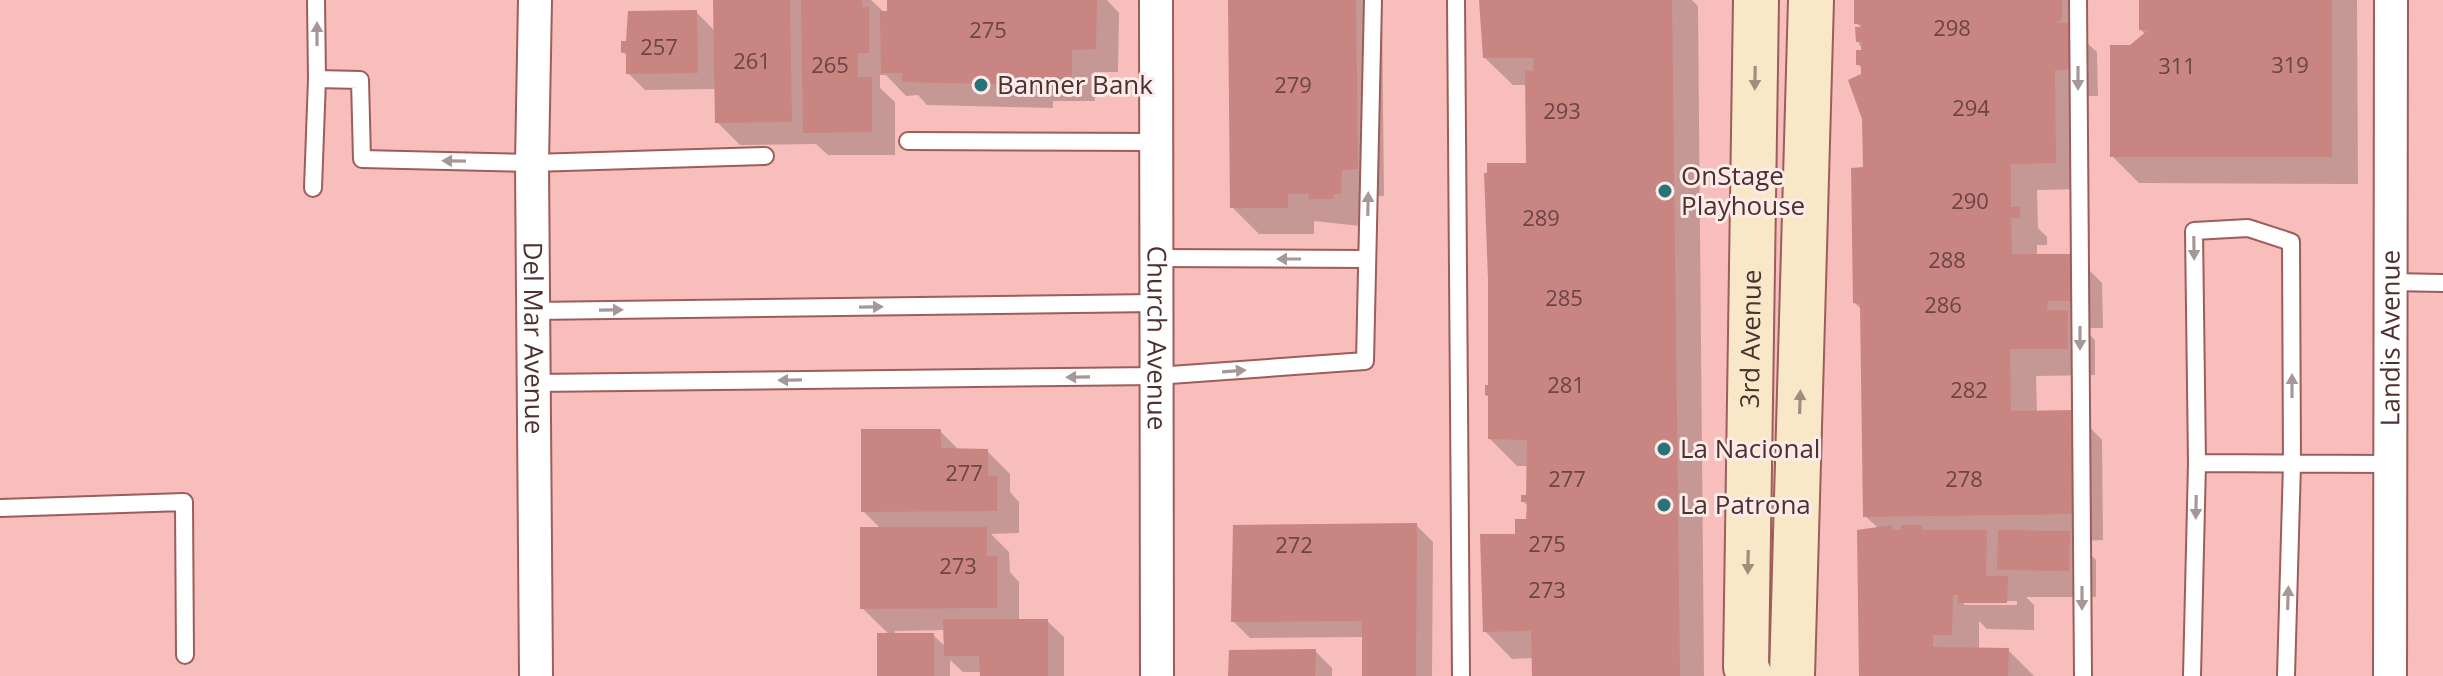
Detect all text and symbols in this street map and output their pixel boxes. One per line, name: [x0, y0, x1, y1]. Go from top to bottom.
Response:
house number: 298: [1933, 12, 1971, 42]
house number: 275: [969, 14, 1007, 44]
one-way arrow: [310, 21, 323, 46]
house number: 257: [640, 31, 678, 61]
house number: 261: [733, 45, 771, 75]
house number: 265: [811, 49, 849, 79]
house number: 319: [2271, 49, 2309, 79]
house number: 311: [2158, 50, 2196, 80]
place label: Banner Bank: [997, 66, 1153, 102]
one-way arrow: [1749, 66, 1761, 91]
one-way arrow: [2072, 66, 2084, 91]
house number: 279: [1274, 69, 1312, 99]
marker: Banner Bank: [972, 76, 990, 94]
house number: 294: [1952, 92, 1990, 122]
house number: 293: [1543, 95, 1581, 125]
one-way arrow: [441, 155, 466, 168]
place label: OnStage Playhouse: [1681, 157, 1805, 223]
marker: OnStage Playhouse: [1656, 182, 1674, 200]
house number: 290: [1951, 185, 1989, 215]
one-way arrow: [1362, 191, 1375, 216]
house number: 289: [1522, 202, 1560, 232]
one-way arrow: [2188, 236, 2200, 261]
street label: Del Mar Avenue: [516, 241, 553, 434]
house number: 288: [1928, 244, 1966, 274]
street label: Church Avenue: [1139, 246, 1176, 430]
street label: Landis Avenue: [2371, 250, 2408, 426]
one-way arrow: [1276, 252, 1301, 265]
street label: 3rd Avenue: [1731, 269, 1769, 409]
house number: 285: [1545, 282, 1583, 312]
house number: 286: [1924, 289, 1962, 319]
one-way arrow: [859, 301, 884, 313]
one-way arrow: [599, 304, 624, 316]
one-way arrow: [2074, 326, 2086, 351]
one-way arrow: [1222, 364, 1247, 377]
house number: 281: [1547, 369, 1585, 399]
one-way arrow: [1065, 371, 1090, 383]
one-way arrow: [2286, 373, 2298, 398]
one-way arrow: [777, 374, 802, 386]
house number: 282: [1950, 374, 1988, 404]
one-way arrow: [1794, 389, 1806, 414]
place label: La Nacional: [1680, 430, 1820, 466]
marker: La Nacional: [1655, 440, 1673, 458]
house number: 277: [945, 457, 983, 487]
house number: 277: [1548, 463, 1586, 493]
house number: 278: [1945, 463, 1983, 493]
place label: La Patrona: [1680, 486, 1811, 522]
one-way arrow: [2190, 495, 2202, 520]
marker: La Patrona: [1655, 496, 1673, 514]
house number: 275: [1528, 528, 1566, 558]
house number: 272: [1275, 529, 1313, 559]
house number: 273: [939, 550, 977, 580]
one-way arrow: [1742, 550, 1754, 575]
house number: 273: [1528, 574, 1566, 604]
one-way arrow: [2282, 585, 2294, 610]
one-way arrow: [2076, 586, 2088, 611]

